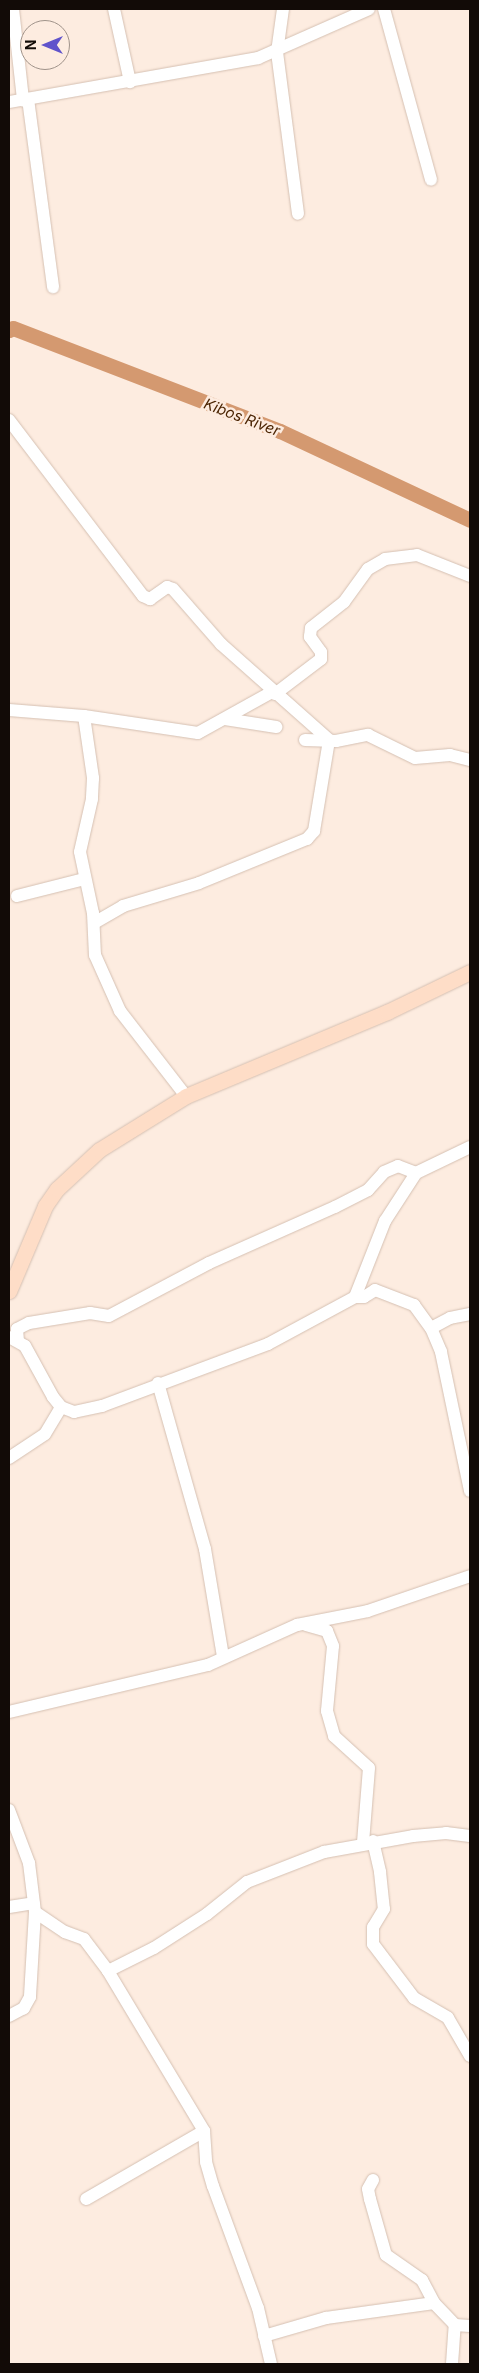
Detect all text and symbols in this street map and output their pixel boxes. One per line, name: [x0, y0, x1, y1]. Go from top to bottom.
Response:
north arrow: [20, 20, 70, 70]
text: N: [22, 40, 39, 50]
water label: Kibos River: [201, 394, 283, 440]

